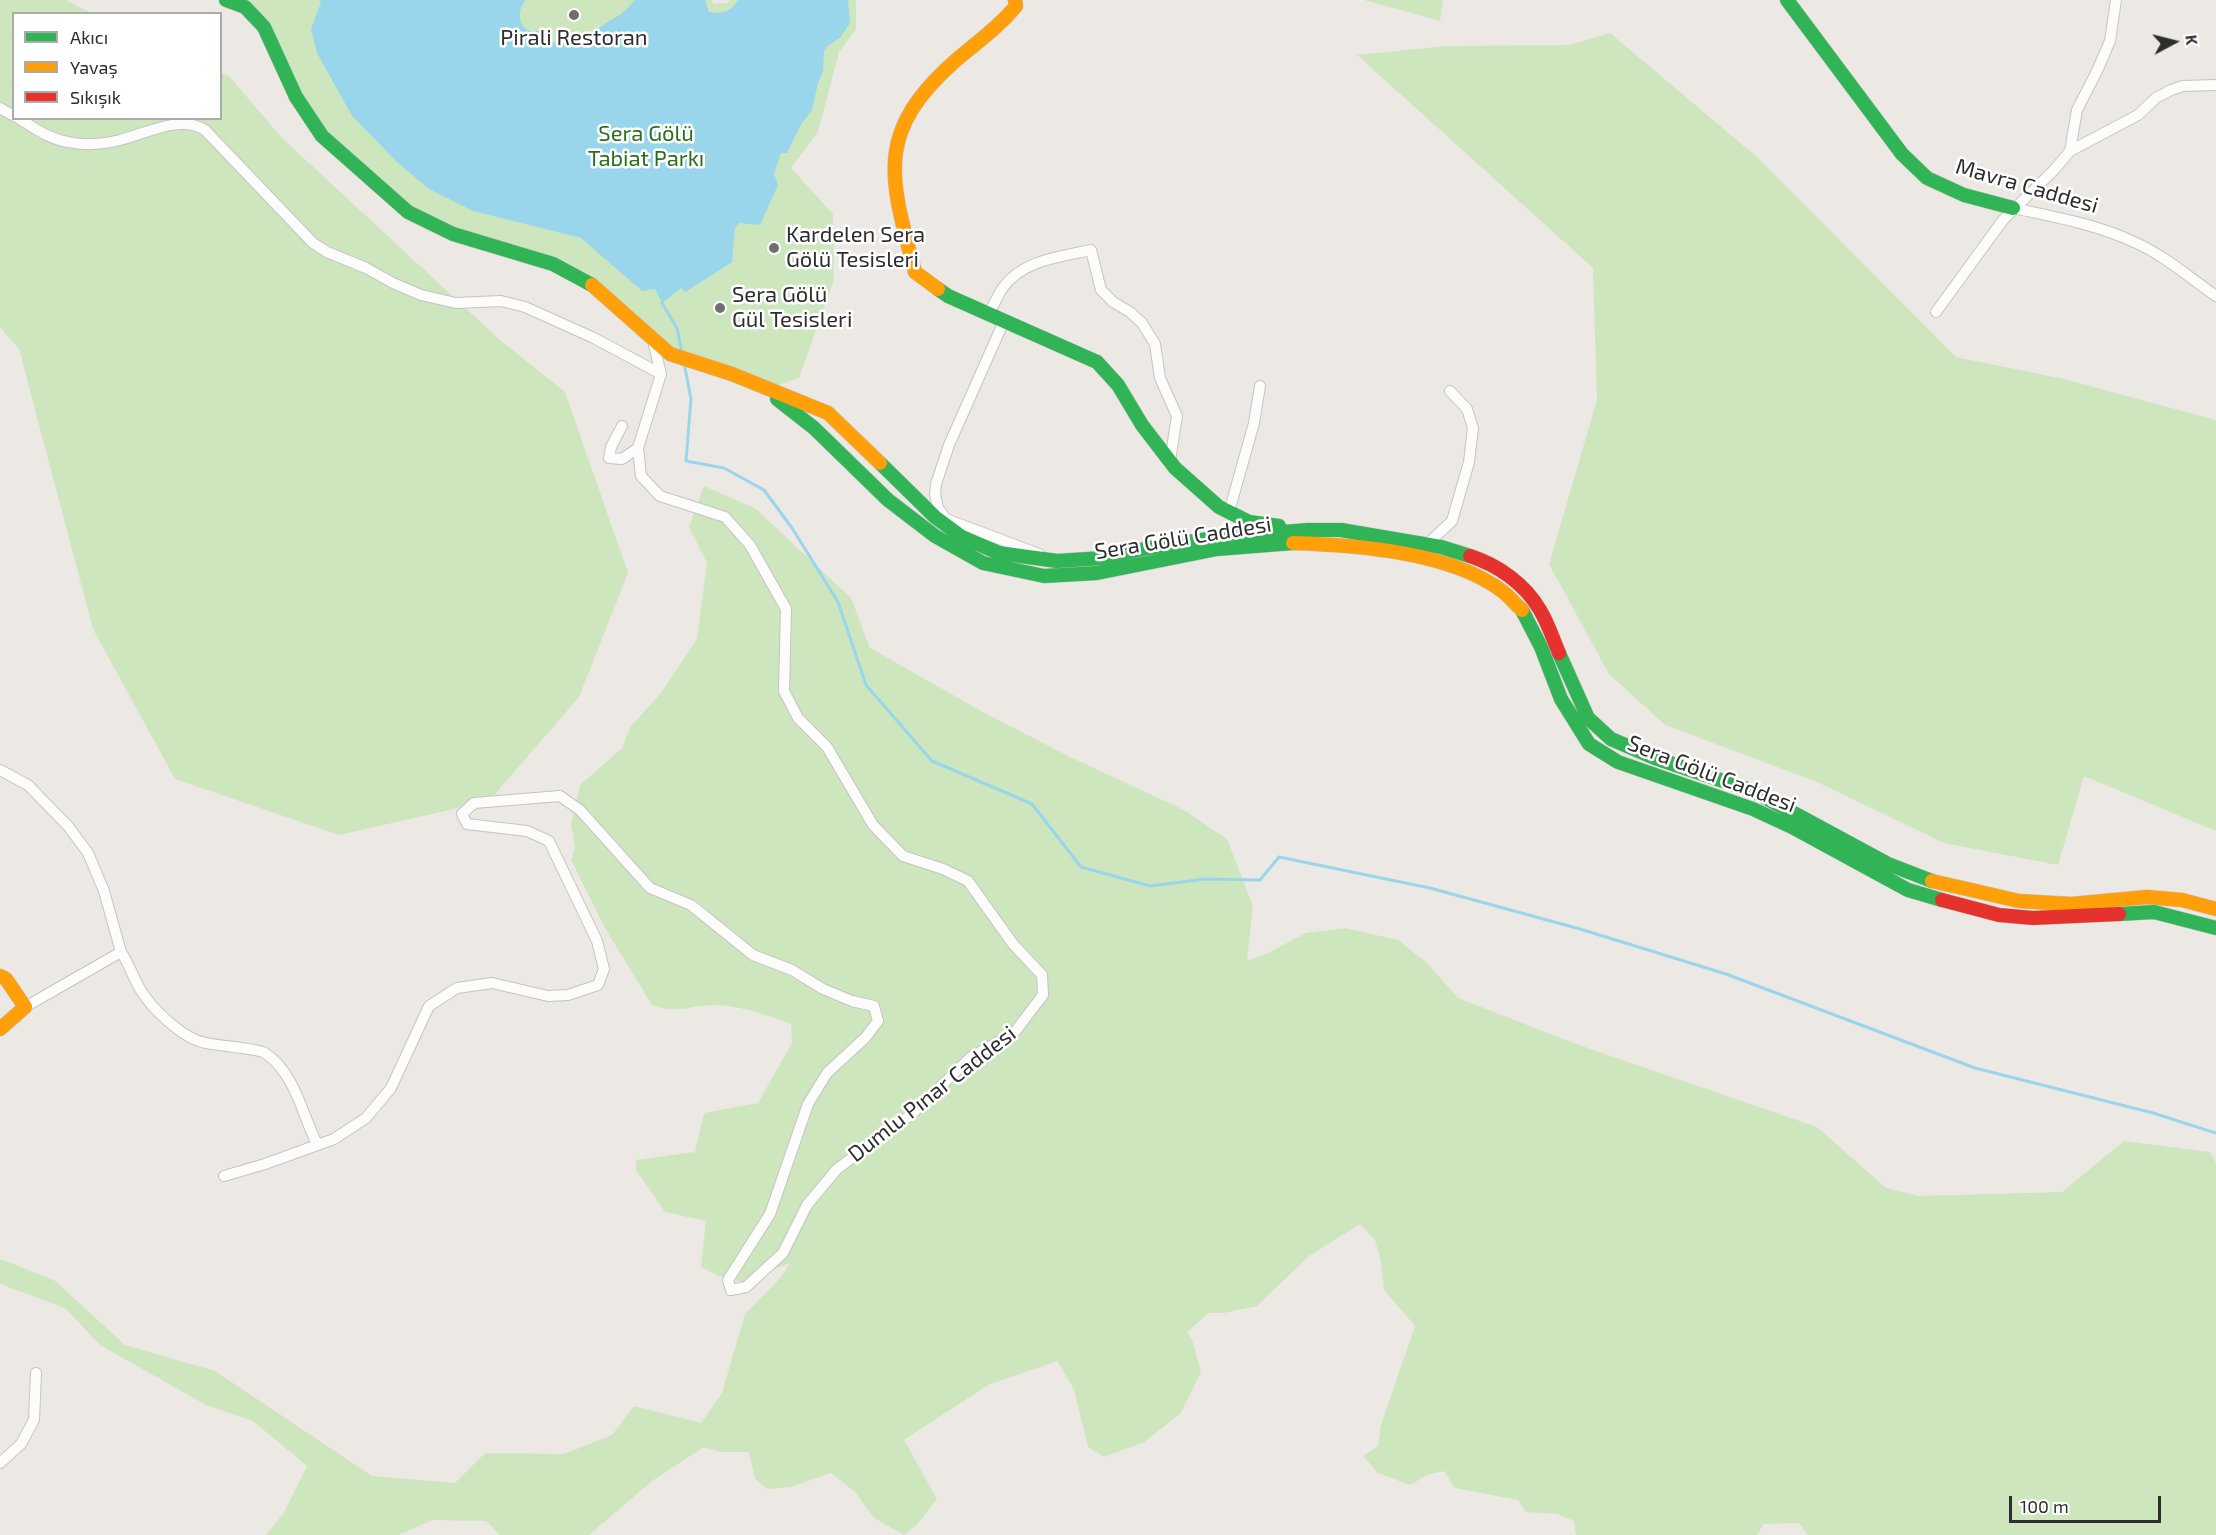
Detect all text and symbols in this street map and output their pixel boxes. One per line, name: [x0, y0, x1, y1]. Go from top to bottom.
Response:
marker: Pirali Restoran: [567, 8, 581, 22]
legend: [12, 12, 222, 120]
north arrow: [2144, 12, 2204, 72]
place label: Pirali Restoran: [500, 25, 648, 51]
text: Akıcı: [70, 26, 108, 48]
text: K: [2182, 34, 2202, 46]
text: Yavaş: [70, 56, 118, 78]
text: Sıkışık: [70, 86, 121, 108]
park label: Sera Gölü Tabiat Parkı: [588, 121, 704, 172]
street label: Mavra Caddesi: [1953, 153, 2101, 219]
place label: Kardelen Sera Gölü Tesisleri: [786, 222, 925, 274]
marker: Kardelen Sera Gölü Tesisleri: [767, 241, 781, 255]
place label: Sera Gölü Gül Tesisleri: [732, 282, 852, 334]
marker: Sera Gölü Gül Tesisleri: [713, 301, 727, 315]
street label: Sera Gölü Caddesi: [1093, 511, 1273, 565]
street label: Sera Gölü Caddesi: [1624, 730, 1800, 818]
street label: Dumlu Pınar Caddesi: [843, 1020, 1021, 1168]
scale bar: [2012, 1484, 2164, 1522]
text: 100 m: [2020, 1495, 2069, 1517]

